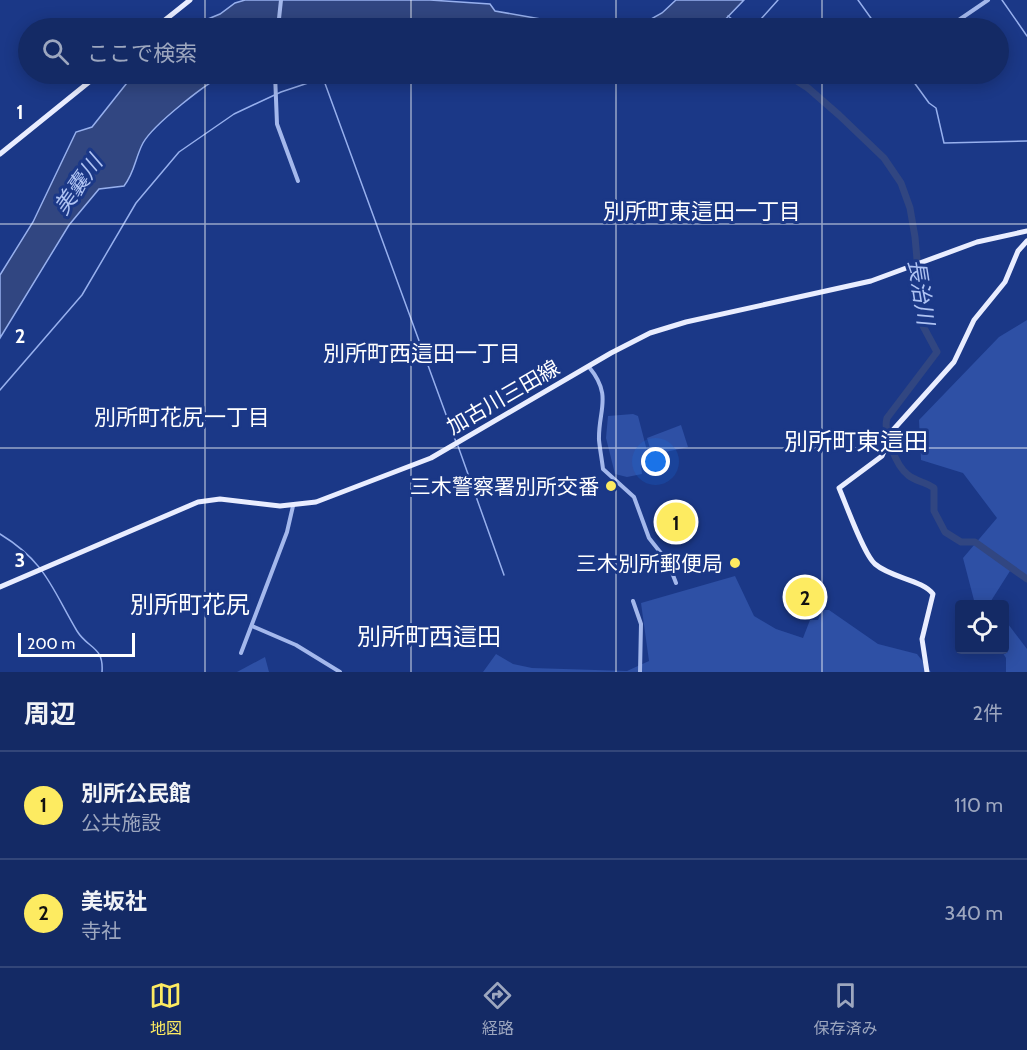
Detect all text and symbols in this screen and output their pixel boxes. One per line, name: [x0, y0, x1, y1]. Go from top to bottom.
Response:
search box: [18, 18, 1009, 84]
icon: search: [39, 35, 72, 68]
text: ここで検索: [87, 40, 197, 67]
text: 1: [16, 100, 24, 124]
water label: 美嚢川: [48, 149, 109, 220]
district label: 別所町東這田一丁目: [603, 198, 801, 225]
water label: 長治川: [903, 257, 940, 329]
text: 2: [15, 324, 25, 348]
district label: 別所町西這田一丁目: [323, 340, 521, 367]
street label: 加古川三田線: [442, 355, 564, 439]
district label: 別所町花尻一丁目: [94, 404, 270, 431]
district label: 別所町東這田: [784, 427, 928, 456]
your location: [641, 447, 670, 476]
place label: 三木警察署別所交番: [410, 474, 599, 499]
marker: 三木警察署別所交番: [604, 479, 618, 493]
pin: 1: [656, 500, 696, 544]
text: 3: [15, 548, 25, 572]
place label: 三木別所郵便局: [576, 551, 723, 576]
marker: 三木別所郵便局: [728, 556, 742, 570]
pin: 2: [786, 574, 824, 620]
district label: 別所町花尻: [130, 590, 250, 619]
map controls: [955, 600, 1009, 654]
button: locate: [955, 600, 1009, 654]
district label: 別所町西這田: [357, 622, 501, 651]
scale bar: [18, 630, 135, 658]
text: 200 m: [27, 634, 75, 653]
text: 周辺: [24, 698, 76, 730]
text: 2件: [973, 701, 1003, 725]
text: 別所公民館: [81, 780, 191, 807]
text: 1: [40, 793, 47, 817]
text: 110 m: [954, 793, 1003, 817]
text: 公共施設: [81, 811, 161, 835]
text: 美坂社: [81, 888, 147, 915]
text: 2: [38, 901, 49, 925]
text: 340 m: [945, 901, 1003, 925]
text: 寺社: [81, 919, 121, 943]
tab: 地図: [149, 979, 182, 1039]
tab: 経路: [481, 979, 514, 1039]
tab: 保存済み: [813, 979, 877, 1039]

